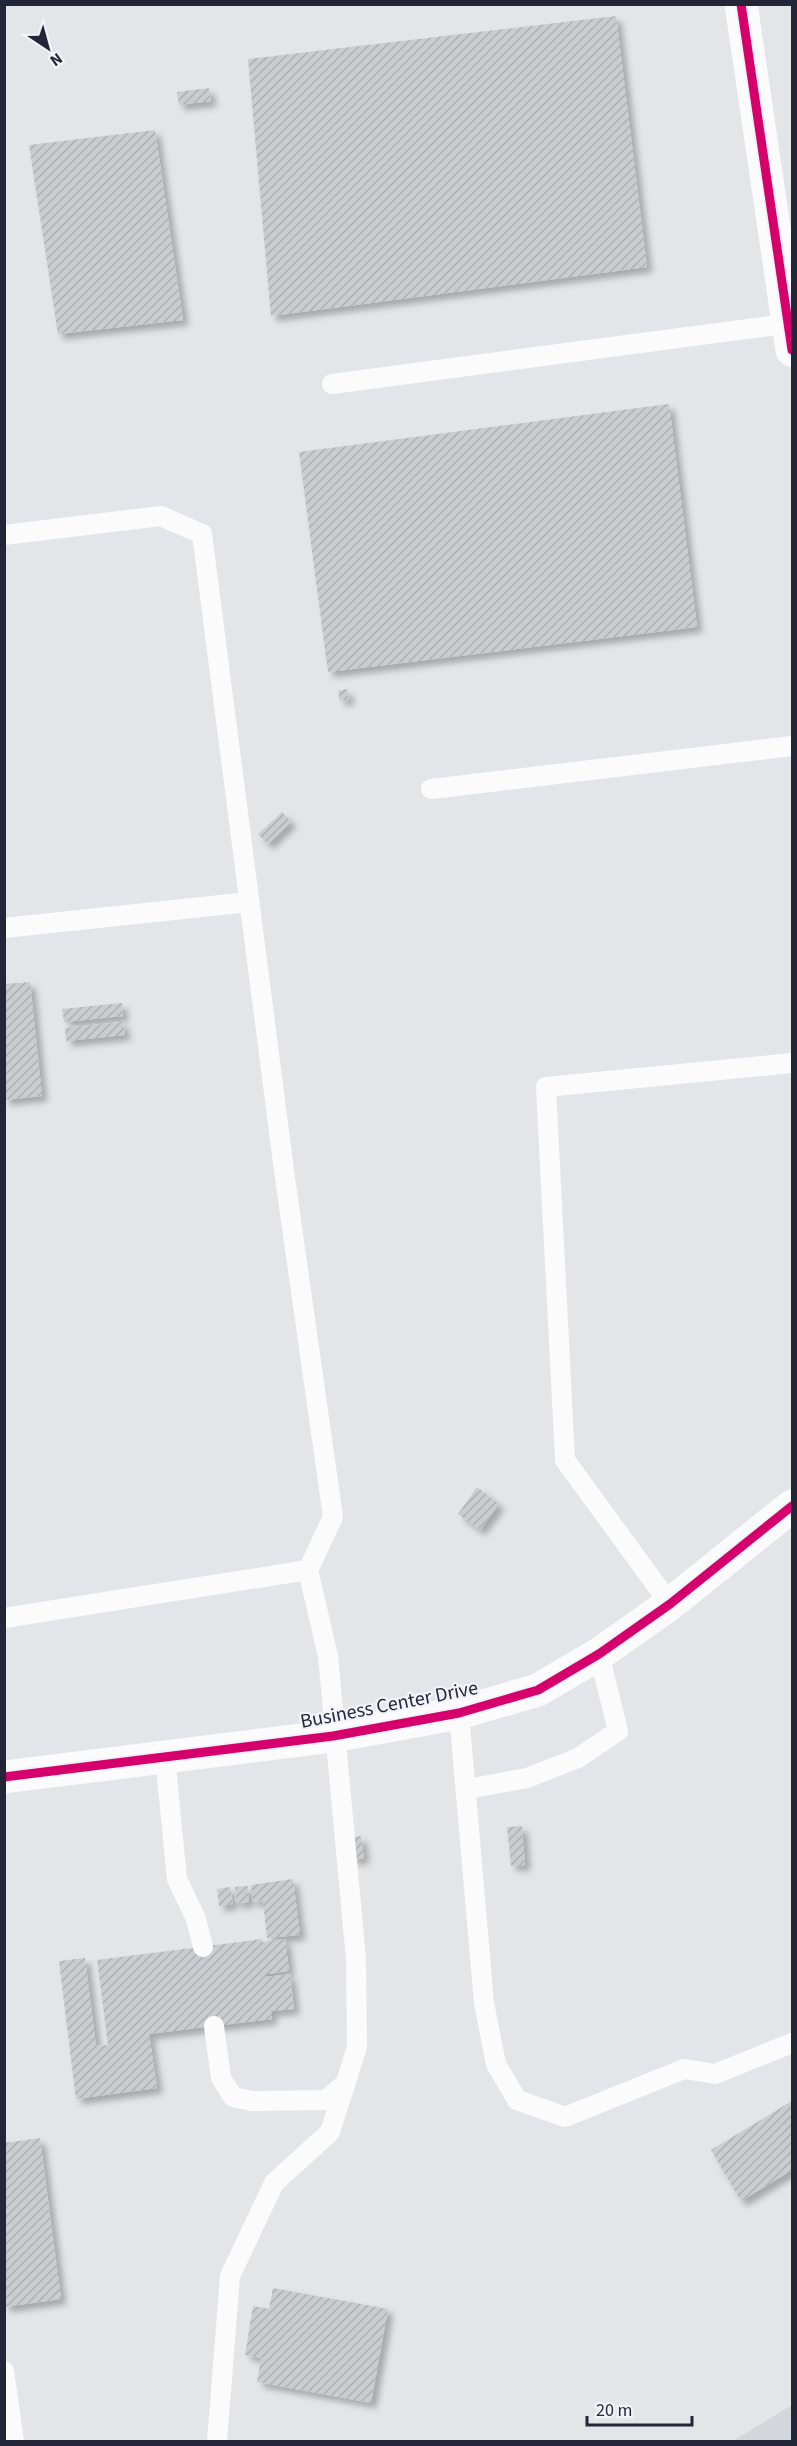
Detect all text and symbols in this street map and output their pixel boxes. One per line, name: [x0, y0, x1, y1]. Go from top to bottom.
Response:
north arrow: [18, 18, 78, 78]
text: N: [45, 47, 67, 71]
street label: Business Center Drive: [298, 1674, 481, 1736]
scale bar: [587, 2389, 692, 2427]
text: 20 m: [596, 2398, 632, 2423]

